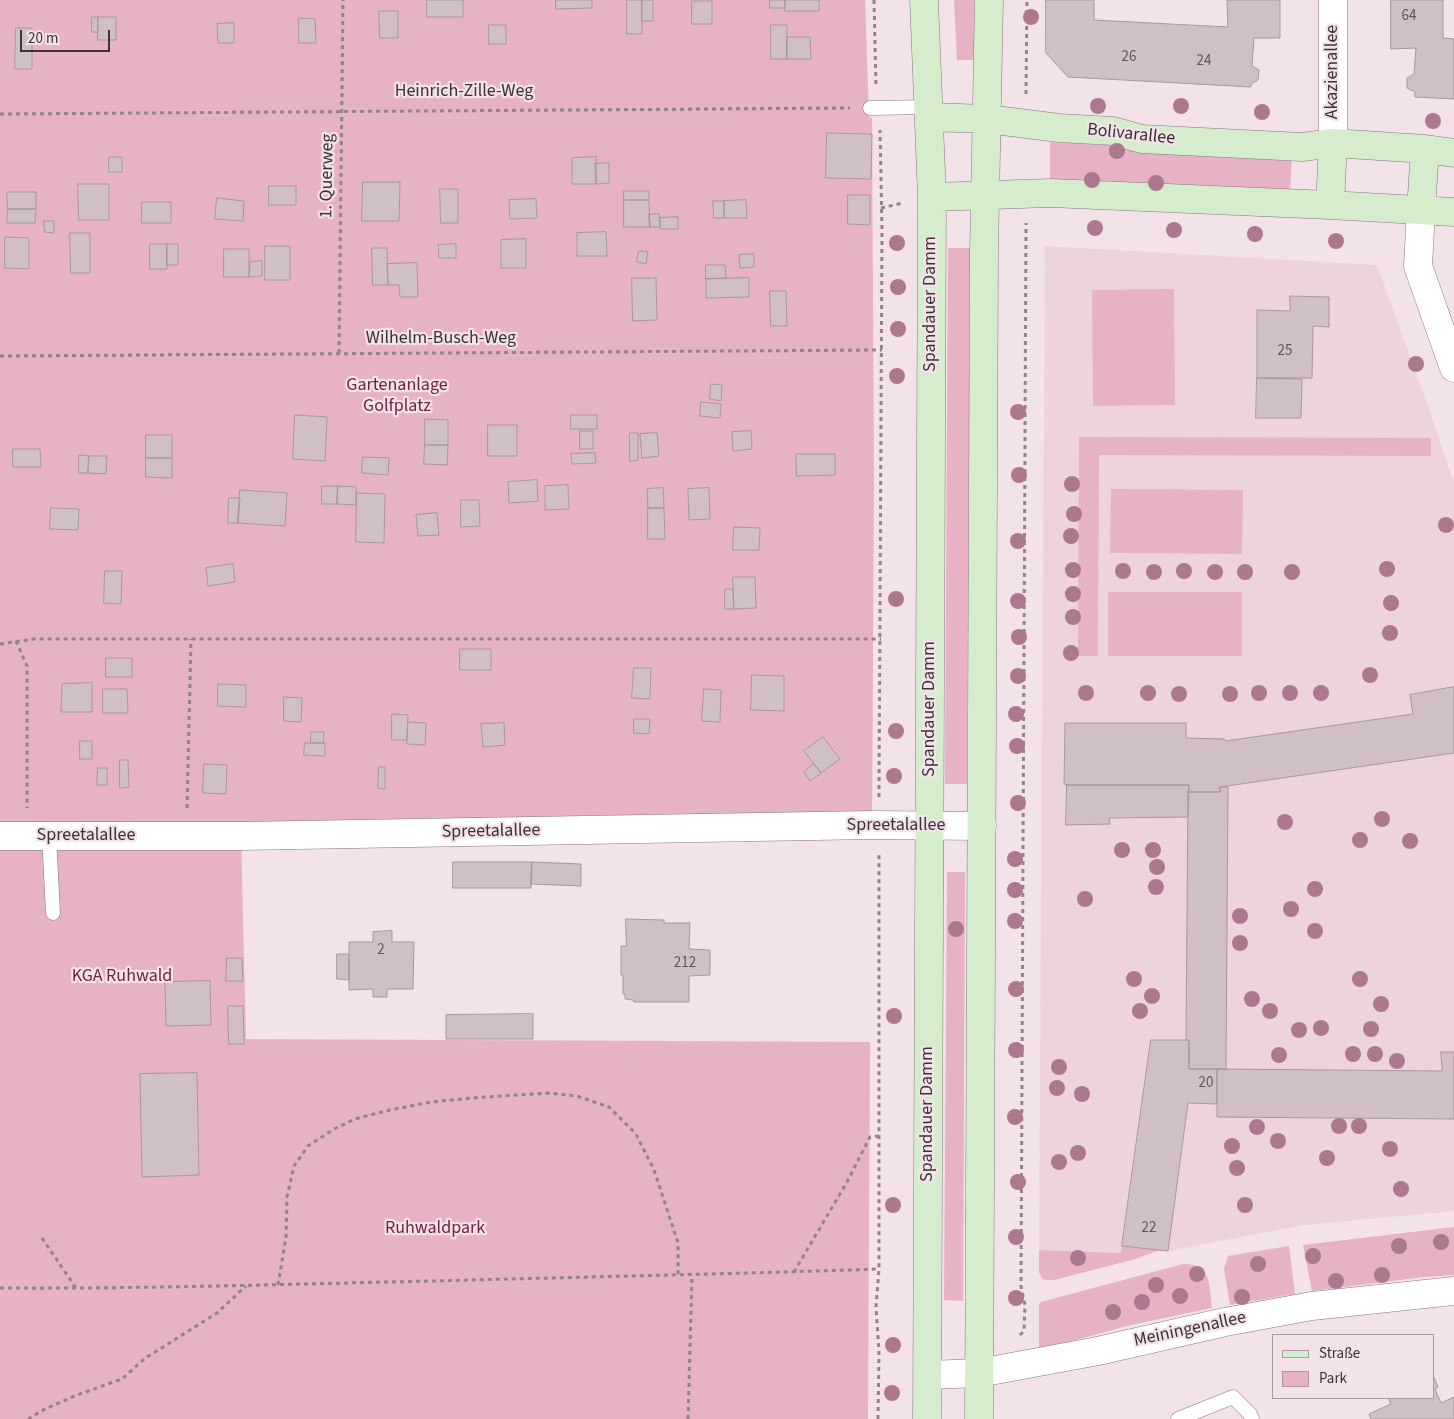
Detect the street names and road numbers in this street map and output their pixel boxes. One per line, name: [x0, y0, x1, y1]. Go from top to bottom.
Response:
street label: Akazienallee: [1322, 25, 1344, 119]
street label: Heinrich-Zille-Weg: [395, 81, 533, 103]
street label: Bolivarallee: [1086, 120, 1176, 150]
street label: 1. Querweg: [316, 133, 340, 219]
street label: Spandauer Damm: [920, 236, 942, 372]
street label: Wilhelm-Busch-Weg: [366, 328, 516, 350]
street label: Spandauer Damm: [919, 641, 941, 777]
street label: Spreetalallee: [847, 815, 945, 837]
street label: Spreetalallee: [441, 820, 541, 844]
street label: Spreetalallee: [37, 825, 135, 847]
street label: Spandauer Damm: [917, 1046, 939, 1182]
street label: Meiningenallee: [1132, 1308, 1248, 1352]

